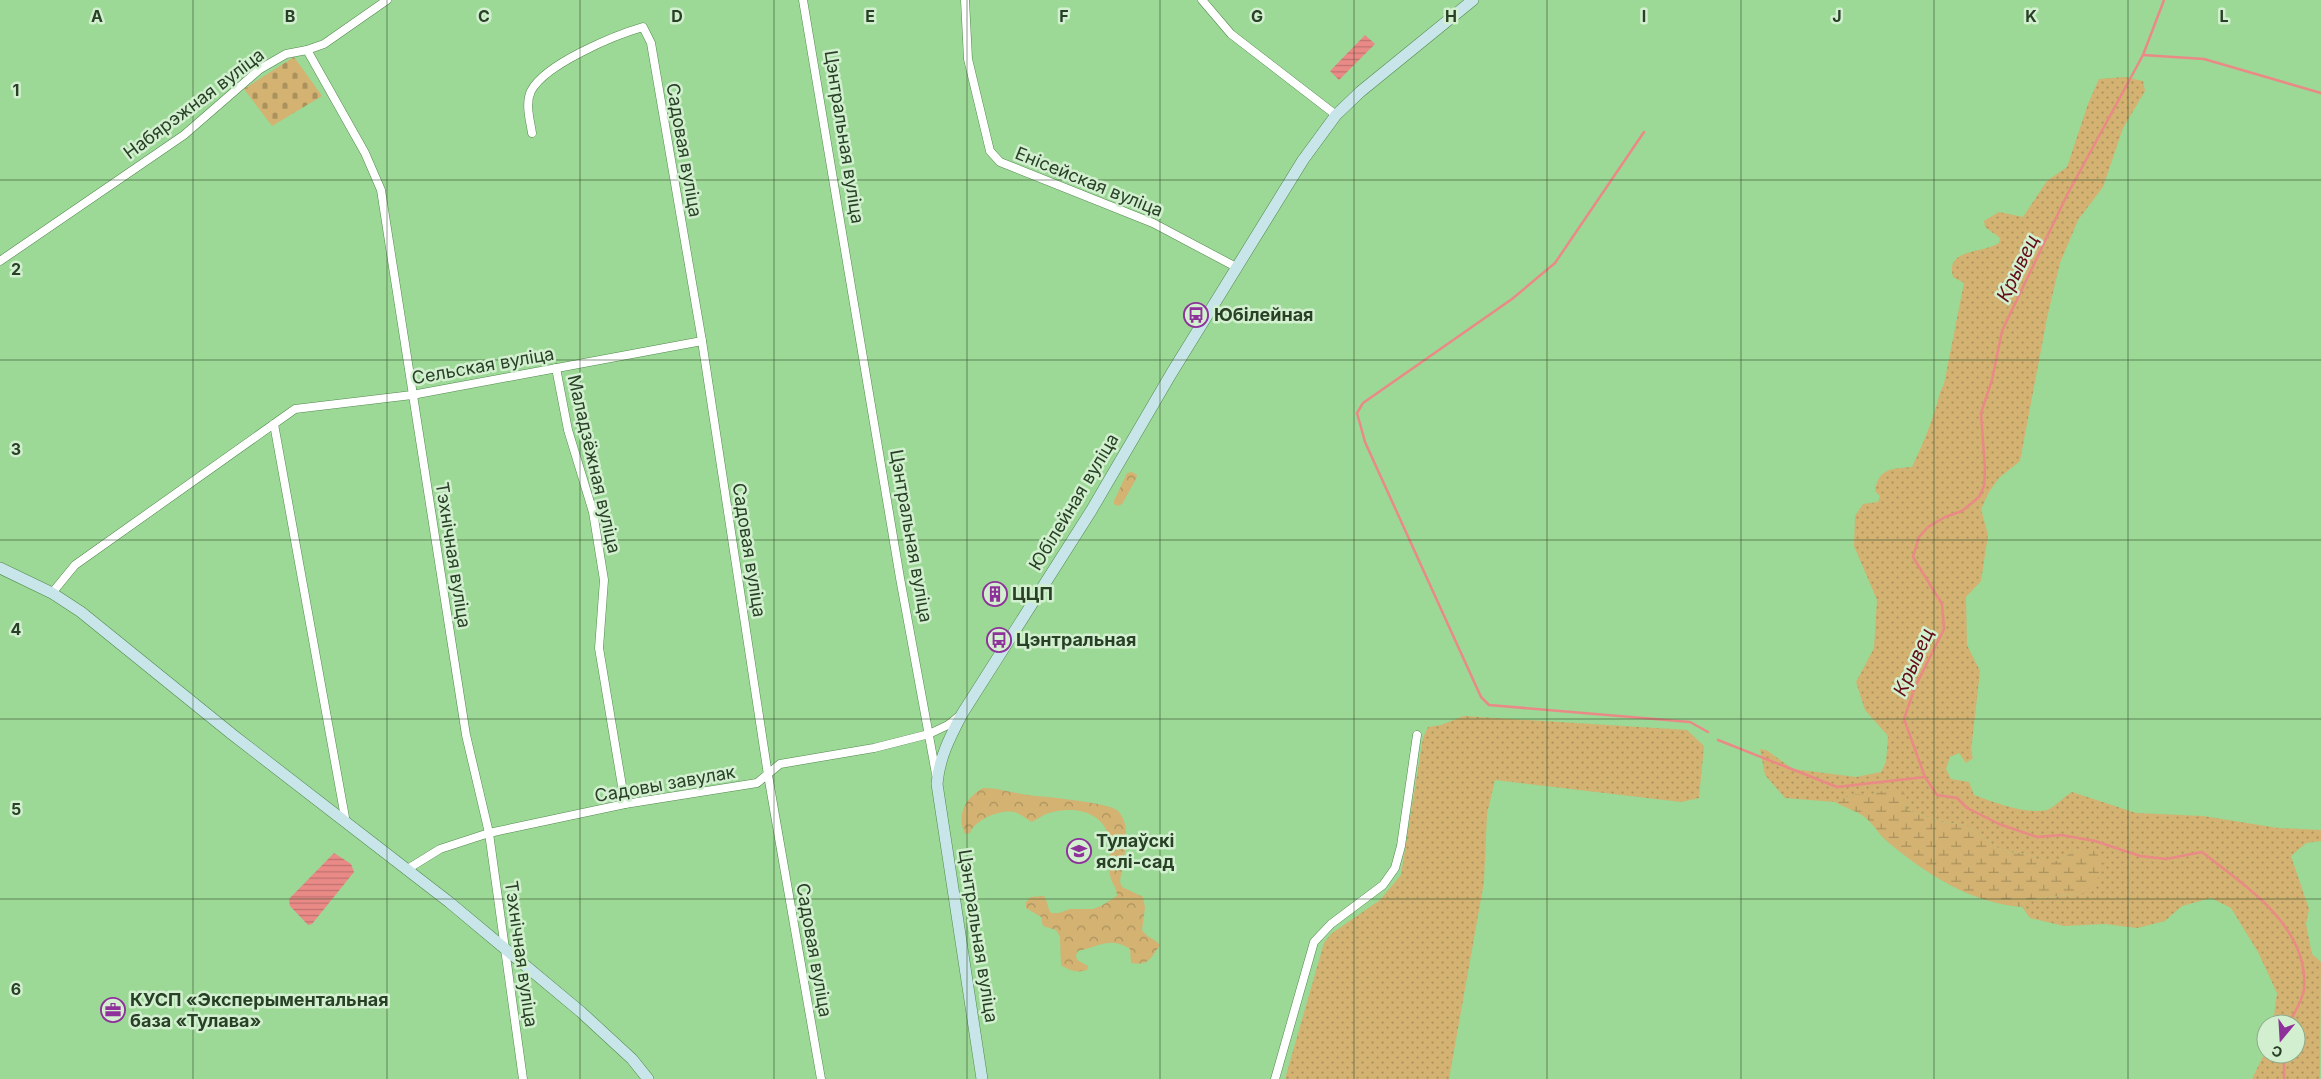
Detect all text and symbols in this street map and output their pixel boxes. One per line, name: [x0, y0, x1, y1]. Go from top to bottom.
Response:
text: A: [91, 6, 103, 26]
text: B: [285, 6, 295, 26]
text: C: [478, 6, 490, 26]
text: D: [671, 6, 683, 26]
text: E: [865, 6, 875, 26]
text: F: [1059, 6, 1069, 26]
text: G: [1251, 6, 1263, 26]
text: H: [1445, 6, 1457, 26]
text: I: [1642, 6, 1646, 26]
text: J: [1832, 6, 1842, 26]
text: K: [2025, 6, 2037, 26]
text: L: [2219, 6, 2229, 26]
street label: Набярэжная вуліца: [119, 44, 268, 163]
street label: Цэнтральная вуліца: [820, 49, 869, 225]
text: 1: [13, 80, 19, 100]
street label: Садовая вуліца: [662, 81, 707, 219]
street label: Енісейская вуліца: [1012, 142, 1166, 221]
water label: Крывец: [1991, 231, 2043, 305]
text: 2: [11, 259, 21, 279]
bus stop icon: Юбілейная: [1183, 302, 1209, 328]
place label: Юбілейная: [1214, 304, 1313, 325]
street label: Сельская вуліца: [410, 343, 556, 388]
street label: Маладзёжная вуліца: [564, 373, 625, 555]
street label: Юбілейная вуліца: [1024, 430, 1123, 574]
text: 3: [11, 439, 21, 459]
street label: Цэнтральная вуліца: [886, 448, 937, 624]
street label: Тэхнічная вуліца: [432, 480, 475, 629]
street label: Садовая вуліца: [729, 481, 770, 619]
building icon: ЦЦП: [982, 581, 1008, 607]
place label: ЦЦП: [1012, 583, 1053, 604]
text: 4: [11, 619, 22, 639]
water label: Крывец: [1888, 625, 1938, 700]
bus stop icon: Цэнтральная: [986, 627, 1012, 653]
place label: Цэнтральная: [1016, 629, 1136, 650]
street label: Садовы завулак: [593, 761, 737, 806]
text: 5: [11, 799, 21, 819]
place label: Тулаўскі яслі-сад: [1096, 830, 1174, 872]
school or university icon: Тулаўскі яслі-сад: [1066, 838, 1092, 864]
street label: Цэнтральная вуліца: [954, 848, 1003, 1024]
street label: Тэхнічная вуліца: [501, 879, 542, 1028]
street label: Садовая вуліца: [792, 881, 837, 1019]
text: 6: [11, 979, 21, 999]
place label: КУСП «Эксперыментальная база «Тулава»: [130, 989, 389, 1031]
office icon: КУСП «Эксперыментальная база «Тулава»: [100, 997, 126, 1023]
north arrow: [2256, 1014, 2306, 1064]
text: С: [2269, 1042, 2284, 1062]

